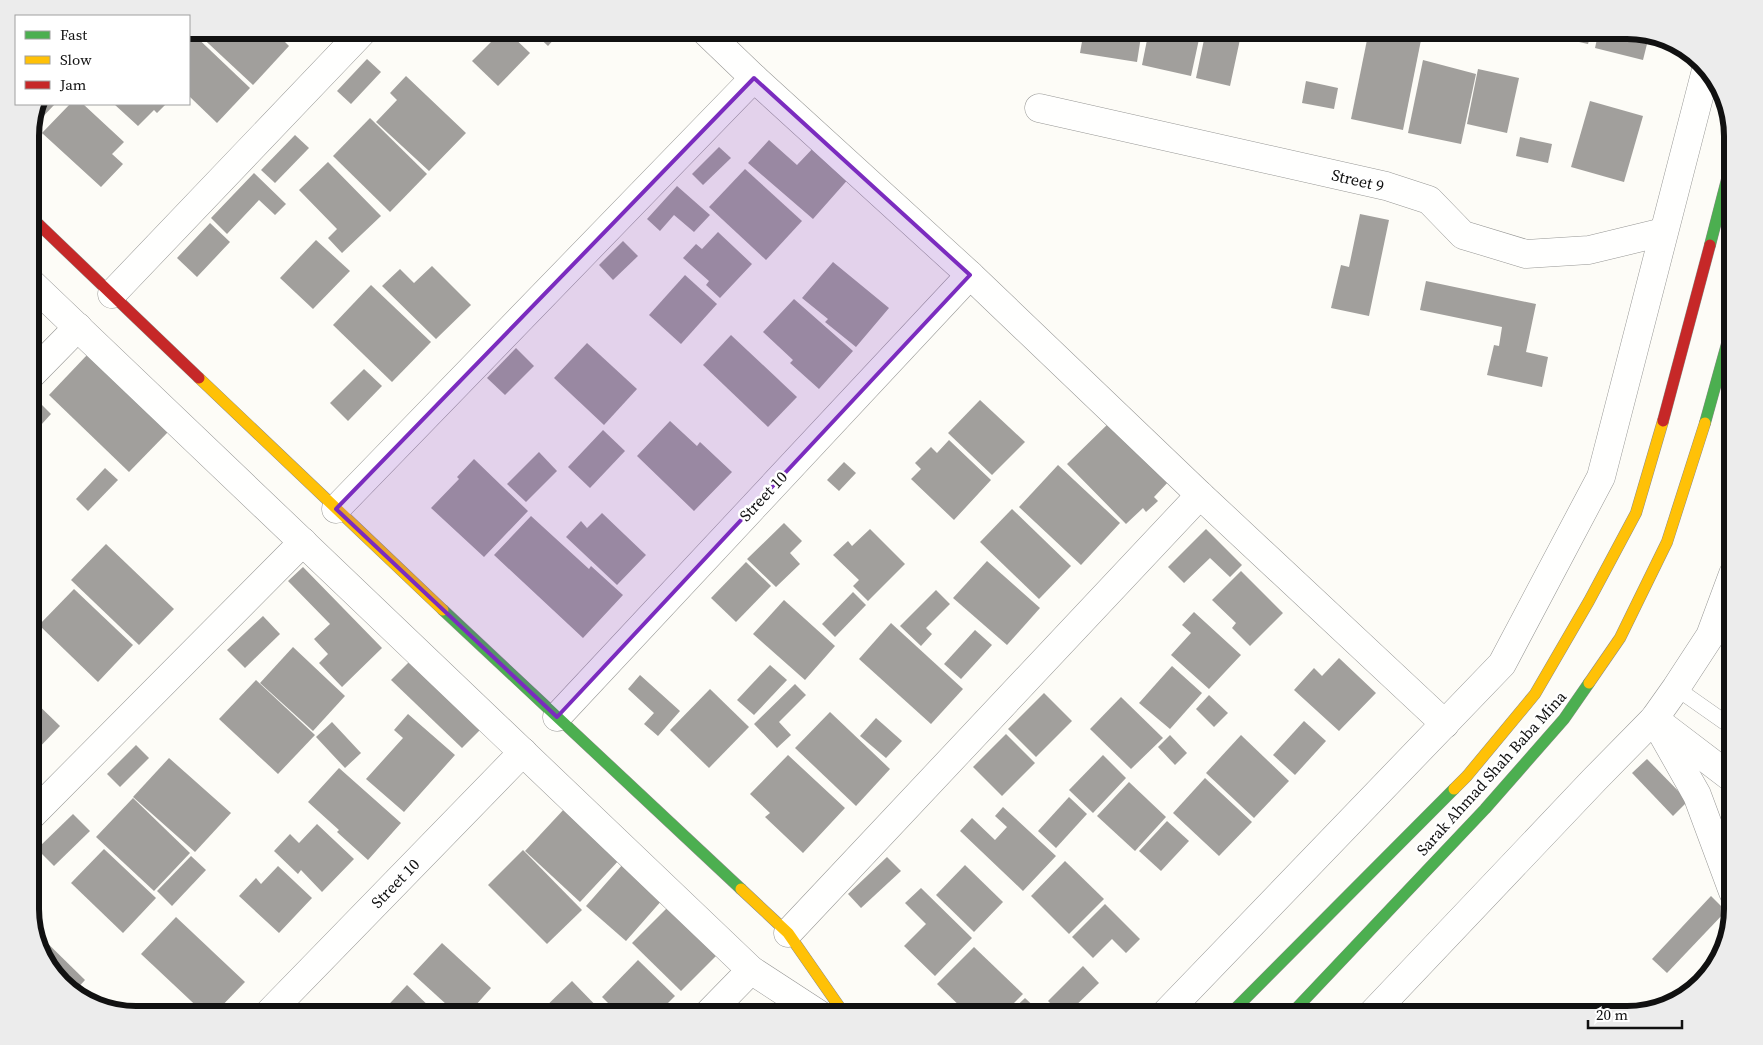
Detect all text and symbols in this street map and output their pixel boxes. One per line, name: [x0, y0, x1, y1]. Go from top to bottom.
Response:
legend: [15, 15, 190, 105]
text: Fast: [60, 24, 87, 45]
text: Slow: [60, 49, 92, 70]
text: Jam: [59, 74, 87, 95]
street label: Street 9: [1330, 163, 1386, 197]
street label: Street 10: [734, 466, 792, 526]
street label: Sarak Ahmad Shah Baba Mina: [1411, 685, 1572, 860]
street label: Street 10: [366, 853, 424, 913]
scale bar: [1588, 998, 1682, 1030]
text: 20 m: [1596, 1004, 1628, 1025]

